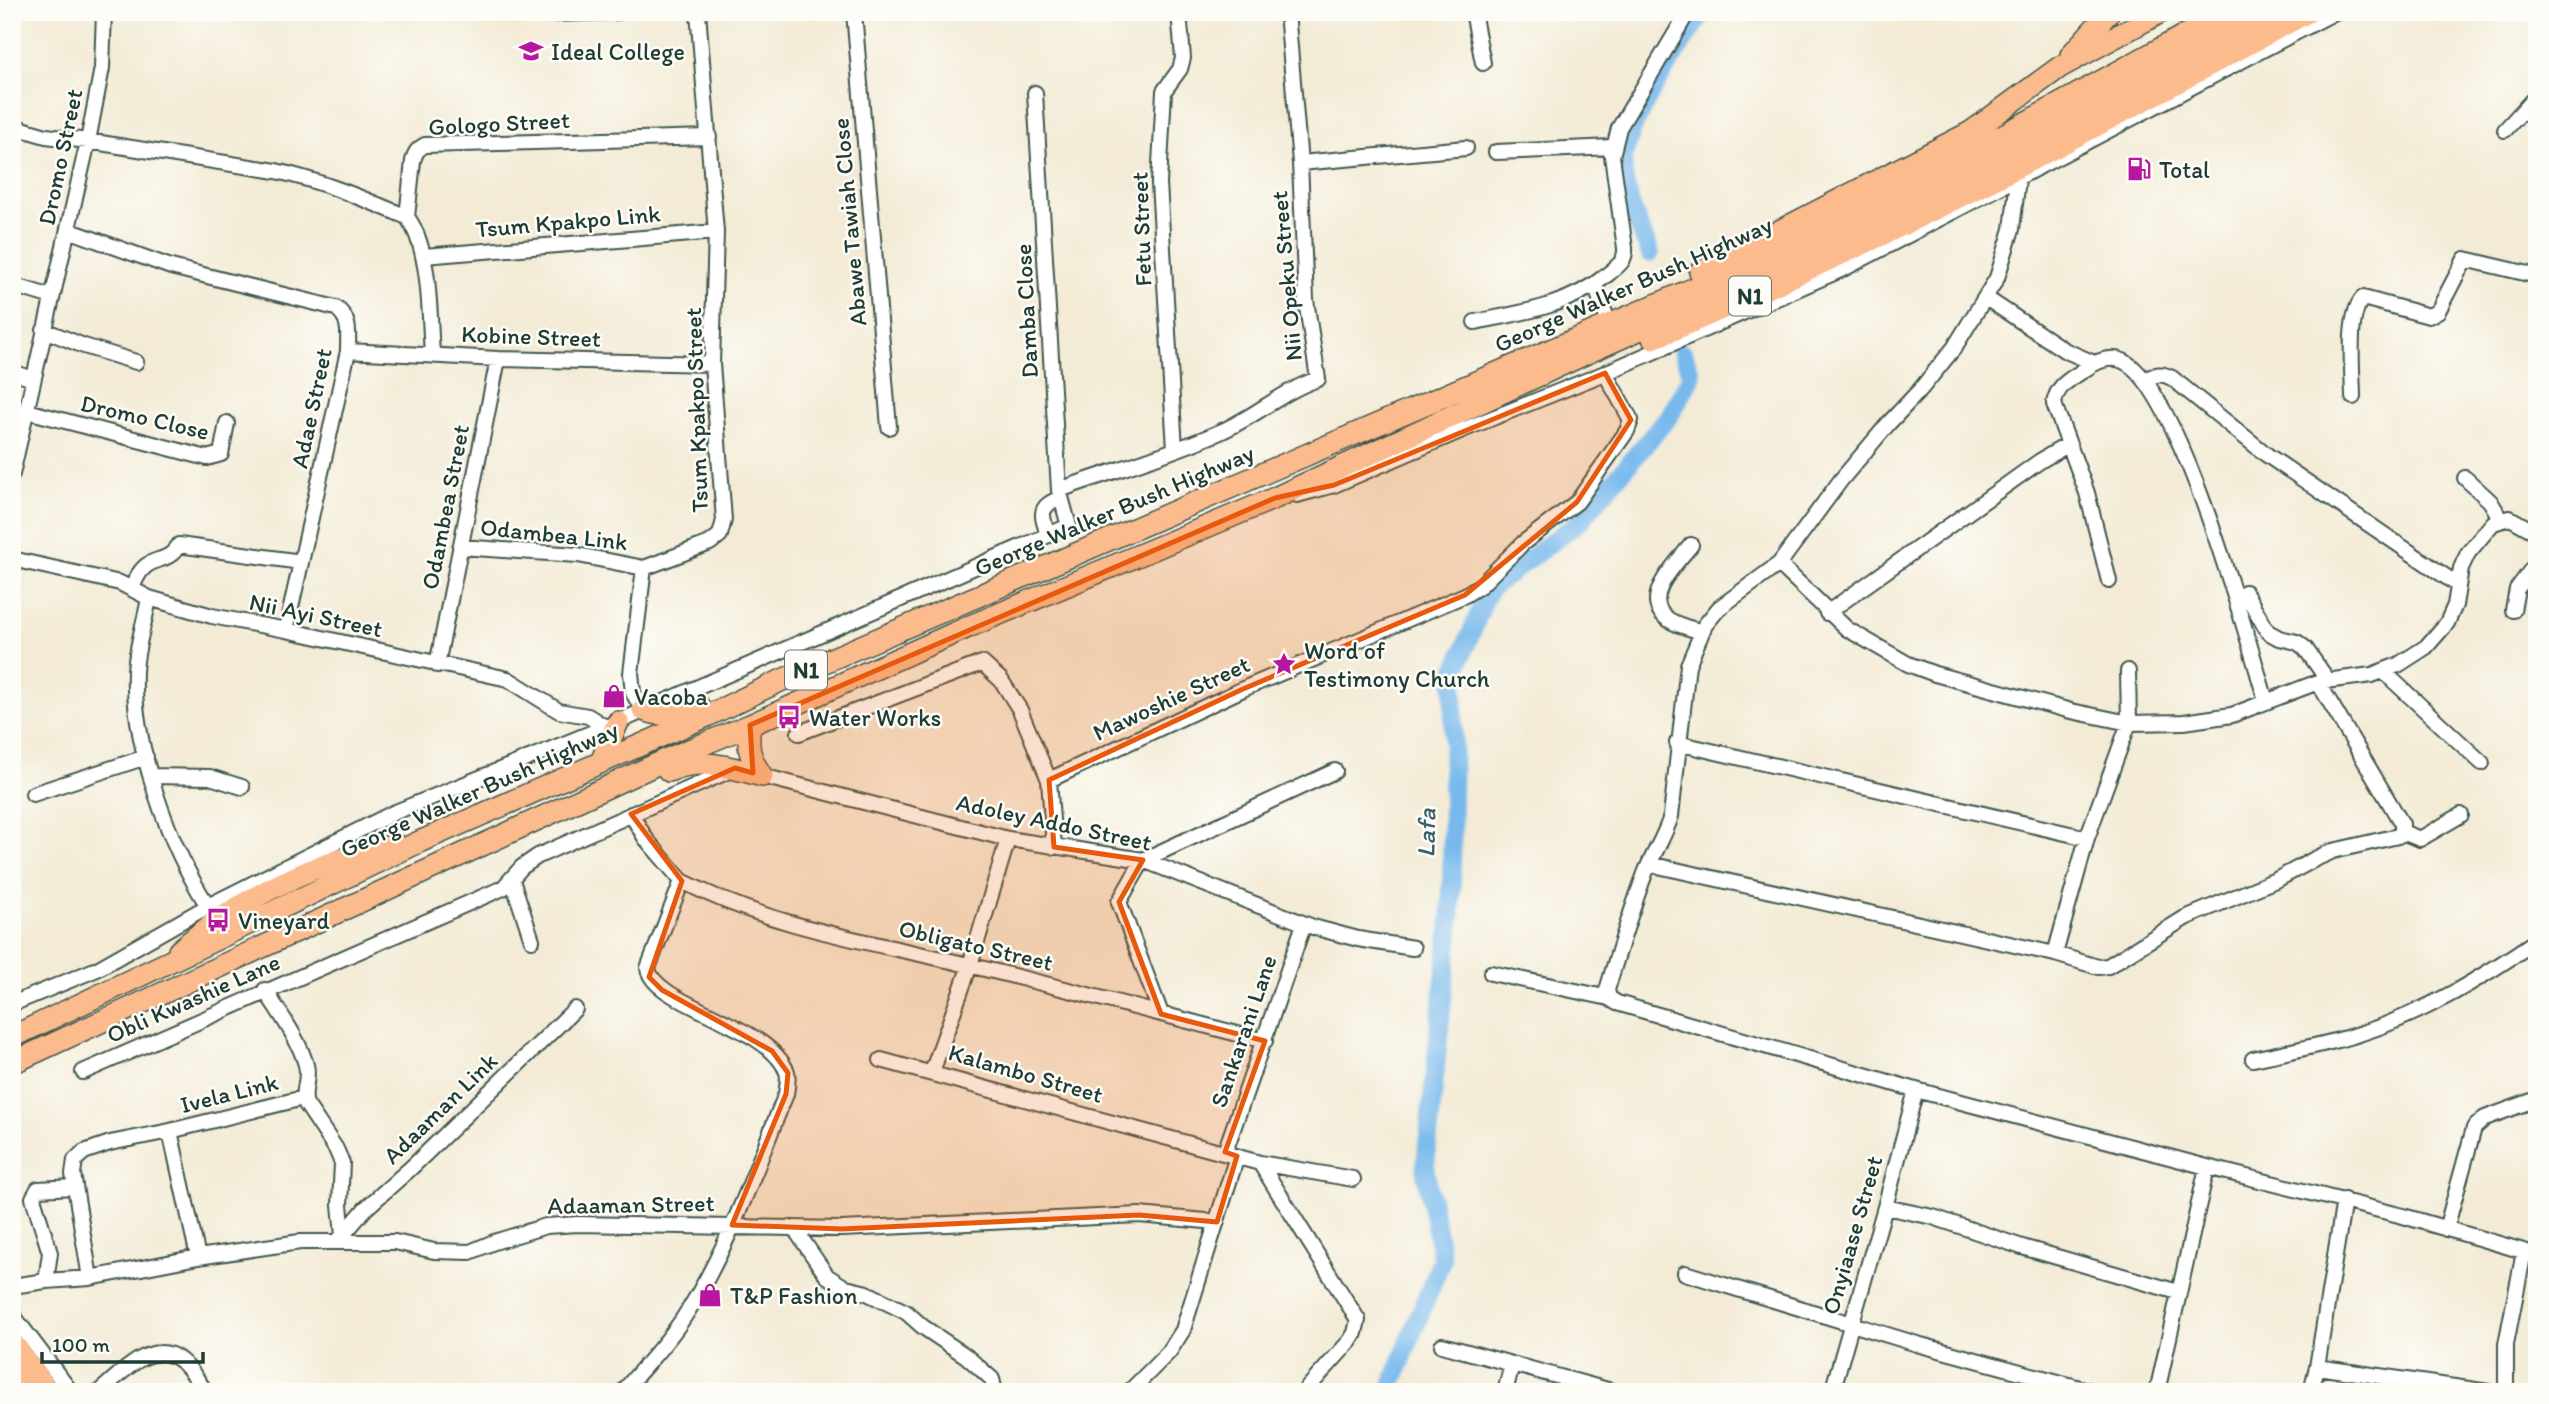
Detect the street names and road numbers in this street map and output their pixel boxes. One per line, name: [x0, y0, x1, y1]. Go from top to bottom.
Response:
street label: Dromo Street: [31, 86, 89, 228]
street label: Gologo Street: [428, 105, 570, 141]
street label: Abawe Tawiah Close: [825, 117, 873, 327]
street label: Fetu Street: [1125, 171, 1157, 287]
street label: Nii Opeku Street: [1264, 190, 1308, 362]
street label: Tsum Kpakpo Link: [474, 198, 662, 244]
street label: George Walker Bush Highway: [1490, 210, 1776, 358]
street label: Damba Close: [1008, 243, 1044, 379]
road number: N1: [1729, 276, 1771, 316]
street label: Tsum Kpakpo Street: [678, 307, 714, 513]
street label: Kobine Street: [461, 319, 601, 353]
street label: Adae Street: [284, 345, 338, 471]
street label: Dromo Close: [78, 388, 212, 446]
street label: Odambea Street: [415, 422, 475, 592]
street label: George Walker Bush Highway: [970, 438, 1258, 582]
street label: Odambea Link: [479, 512, 629, 556]
street label: Nii Ayi Street: [247, 587, 385, 643]
street label: Mawoshie Street: [1088, 649, 1254, 747]
road number: N1: [785, 650, 827, 690]
street label: George Walker Bush Highway: [336, 715, 622, 863]
street label: Adoley Addo Street: [954, 787, 1154, 857]
street label: Obligato Street: [896, 913, 1056, 977]
street label: Obli Kwashie Lane: [102, 947, 284, 1049]
street label: Sankarani Lane: [1203, 951, 1283, 1111]
street label: Kalambo Street: [945, 1037, 1107, 1109]
street label: Adaaman Link: [377, 1046, 503, 1170]
street label: Ivela Link: [177, 1067, 281, 1119]
street label: Onyiaase Street: [1815, 1152, 1889, 1318]
street label: Adaaman Street: [547, 1188, 715, 1220]

